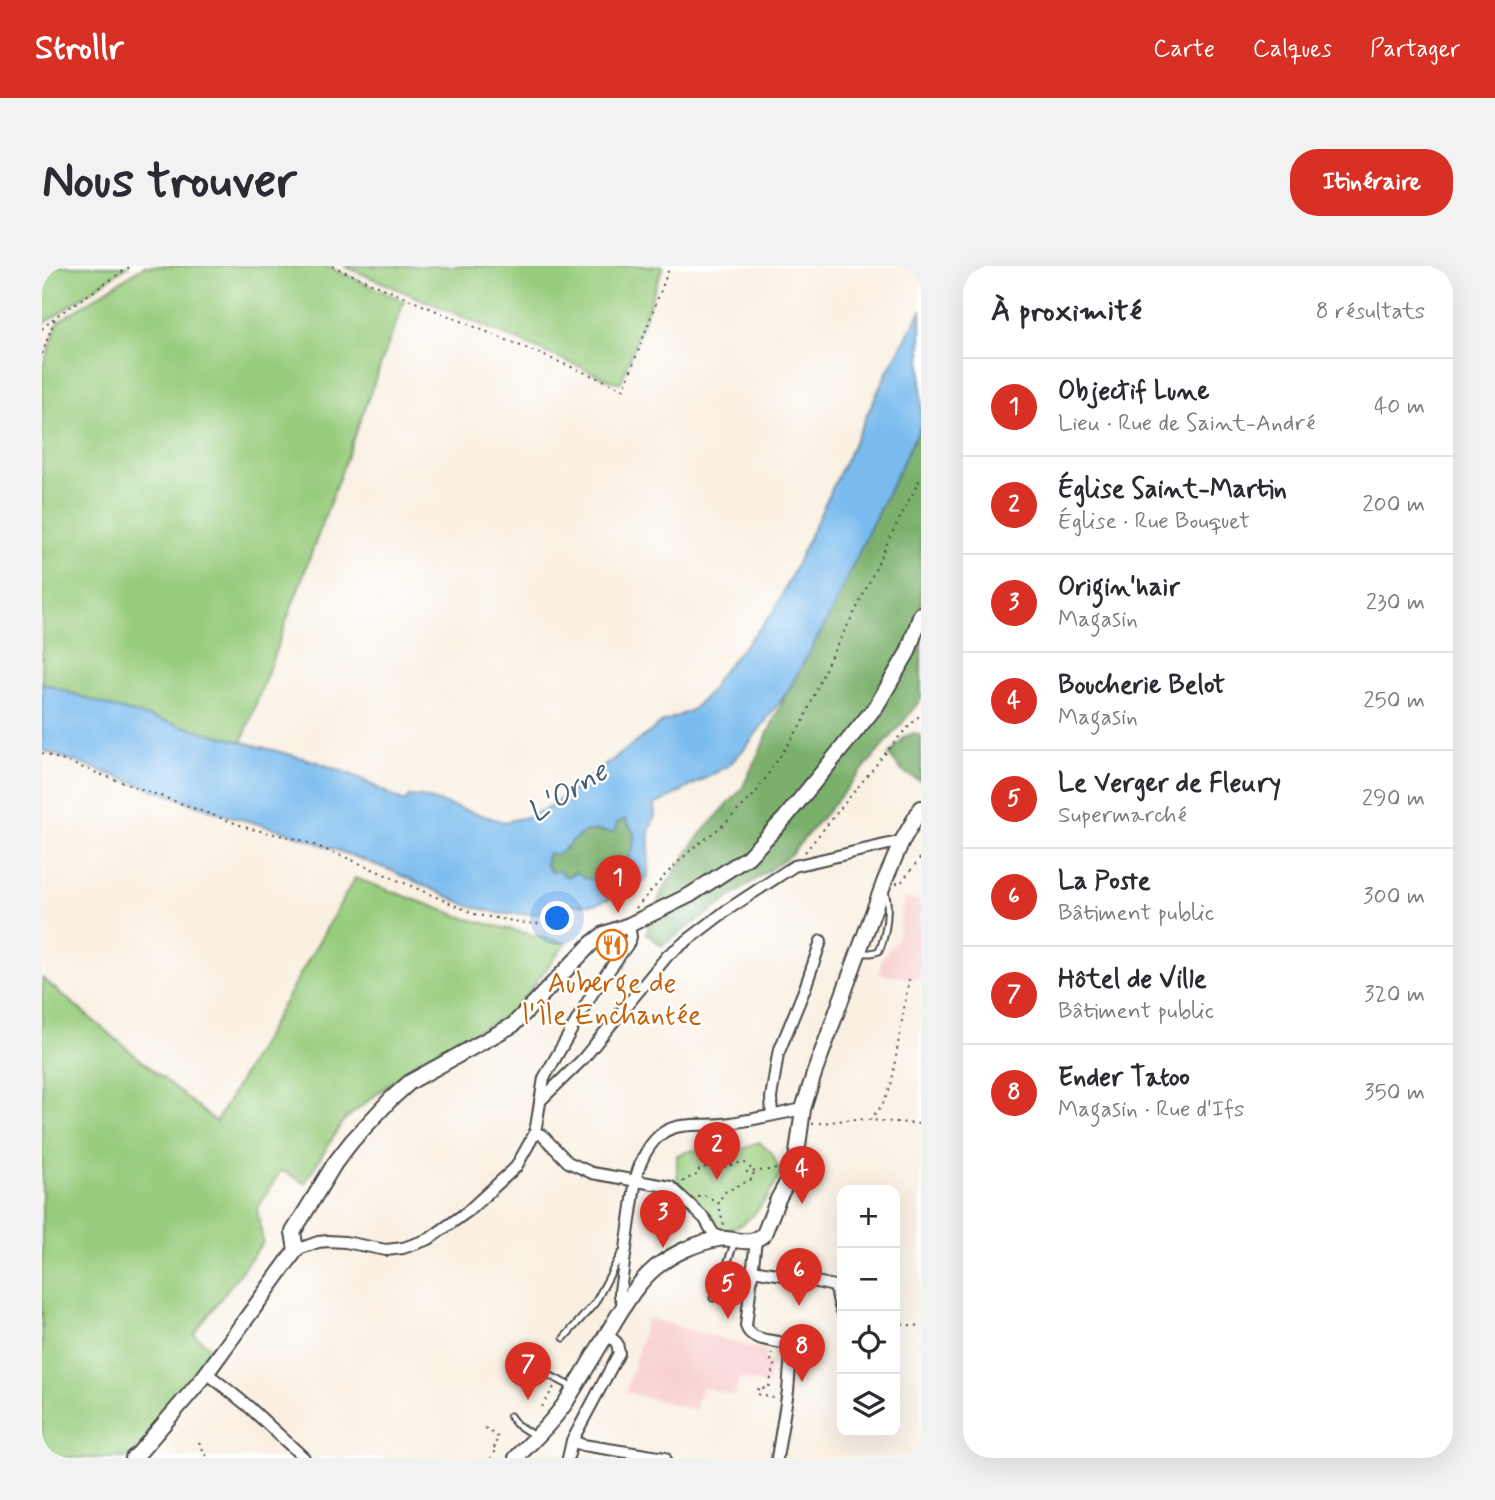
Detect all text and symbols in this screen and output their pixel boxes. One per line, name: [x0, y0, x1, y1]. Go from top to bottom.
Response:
text: Strollr: [35, 27, 124, 71]
text: Carte: [1153, 34, 1215, 65]
text: Calques: [1253, 34, 1332, 65]
text: Partager: [1370, 34, 1460, 65]
button: Itinéraire: [1290, 149, 1453, 216]
text: Nous trouver: [42, 150, 297, 215]
text: À proximité: [991, 292, 1142, 331]
text: 8 résultats: [1316, 297, 1425, 327]
text: Objectif Lune: [1058, 375, 1209, 409]
text: 1: [1009, 392, 1019, 422]
text: 40 m: [1374, 392, 1425, 422]
text: Lieu · Rue de Saint-André: [1058, 409, 1315, 439]
text: Église Saint-Martin: [1058, 473, 1287, 507]
text: 2: [1008, 490, 1020, 520]
text: 200 m: [1362, 490, 1425, 520]
text: Église · Rue Bouquet: [1058, 507, 1250, 537]
text: Origin'hair: [1058, 571, 1180, 605]
text: 3: [1009, 588, 1019, 618]
text: 230 m: [1366, 588, 1425, 618]
text: Magasin: [1058, 605, 1138, 635]
text: Boucherie Belot: [1058, 669, 1225, 703]
text: 4: [1007, 686, 1021, 716]
text: 250 m: [1363, 686, 1425, 716]
text: Magasin: [1058, 703, 1138, 733]
water label: L'Orne: [520, 752, 616, 832]
text: Le Verger de Fleury: [1058, 767, 1281, 801]
text: 5: [1007, 784, 1021, 814]
text: 290 m: [1362, 784, 1425, 814]
text: Supermarché: [1058, 801, 1187, 831]
pin: 1: [595, 855, 641, 913]
text: La Poste: [1058, 865, 1151, 899]
text: 6: [1008, 882, 1020, 912]
text: 300 m: [1363, 882, 1425, 912]
text: Bâtiment public: [1058, 899, 1214, 929]
your location: [540, 901, 574, 935]
restaurant icon: Auberge de l'Île Enchantée: [595, 928, 629, 962]
text: Hôtel de Ville: [1058, 963, 1206, 997]
place label: Auberge de l'Île Enchantée: [522, 966, 702, 1035]
text: 7: [1007, 980, 1021, 1010]
text: 320 m: [1364, 980, 1425, 1010]
text: Bâtiment public: [1058, 997, 1214, 1027]
text: Ender Tatoo: [1058, 1061, 1190, 1095]
text: 8: [1008, 1078, 1020, 1108]
text: 350 m: [1364, 1078, 1425, 1108]
text: Magasin · Rue d'Ifs: [1058, 1095, 1244, 1125]
pin: 2: [694, 1122, 740, 1180]
pin: 4: [779, 1146, 825, 1204]
map controls: [837, 1185, 900, 1437]
button: +: [837, 1185, 900, 1248]
pin: 3: [640, 1190, 686, 1248]
pin: 6: [776, 1248, 822, 1306]
button: −: [837, 1248, 900, 1311]
pin: 5: [705, 1261, 751, 1319]
button: locate: [837, 1311, 900, 1374]
pin: 8: [779, 1324, 825, 1382]
pin: 7: [505, 1342, 551, 1400]
button: layers: [837, 1374, 900, 1437]

